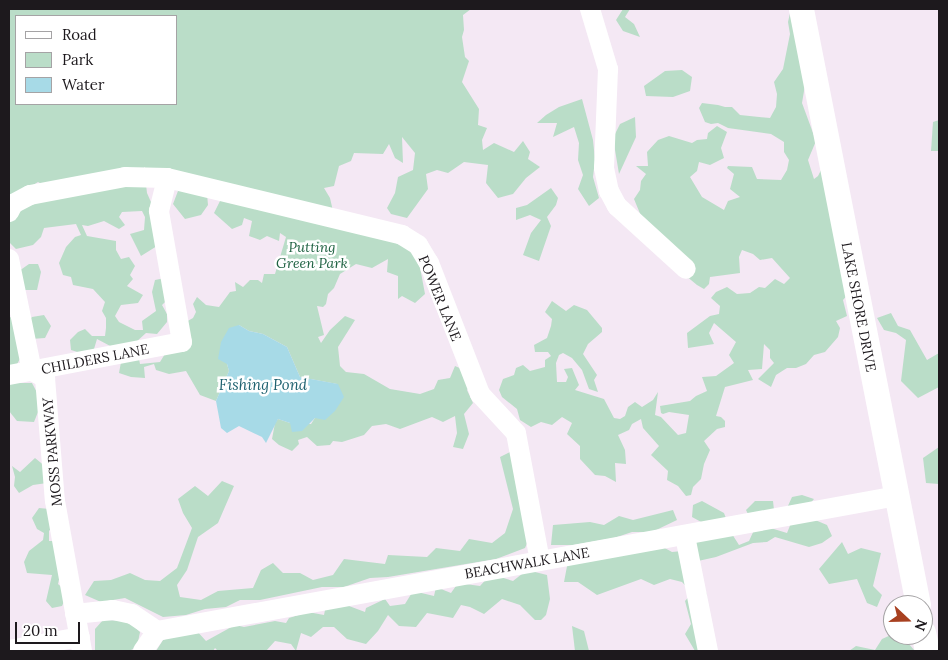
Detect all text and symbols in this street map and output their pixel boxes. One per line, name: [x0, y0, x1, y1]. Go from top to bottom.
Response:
legend: [15, 15, 178, 105]
text: Road: [62, 25, 97, 44]
text: Park: [62, 50, 93, 69]
text: Water: [62, 75, 104, 94]
park label: Putting Green Park: [276, 239, 348, 272]
street label: LAKE SHORE DRIVE: [838, 241, 880, 373]
street label: POWER LANE: [415, 253, 465, 343]
street label: CHILDERS LANE: [40, 340, 150, 378]
water label: Fishing Pond: [219, 376, 307, 394]
street label: MOSS PARKWAY: [39, 397, 65, 507]
street label: BEACHWALK LANE: [463, 544, 591, 582]
north arrow: [883, 595, 933, 645]
scale bar: [18, 612, 82, 644]
text: N: [911, 617, 931, 633]
text: 20 m: [23, 621, 58, 640]

